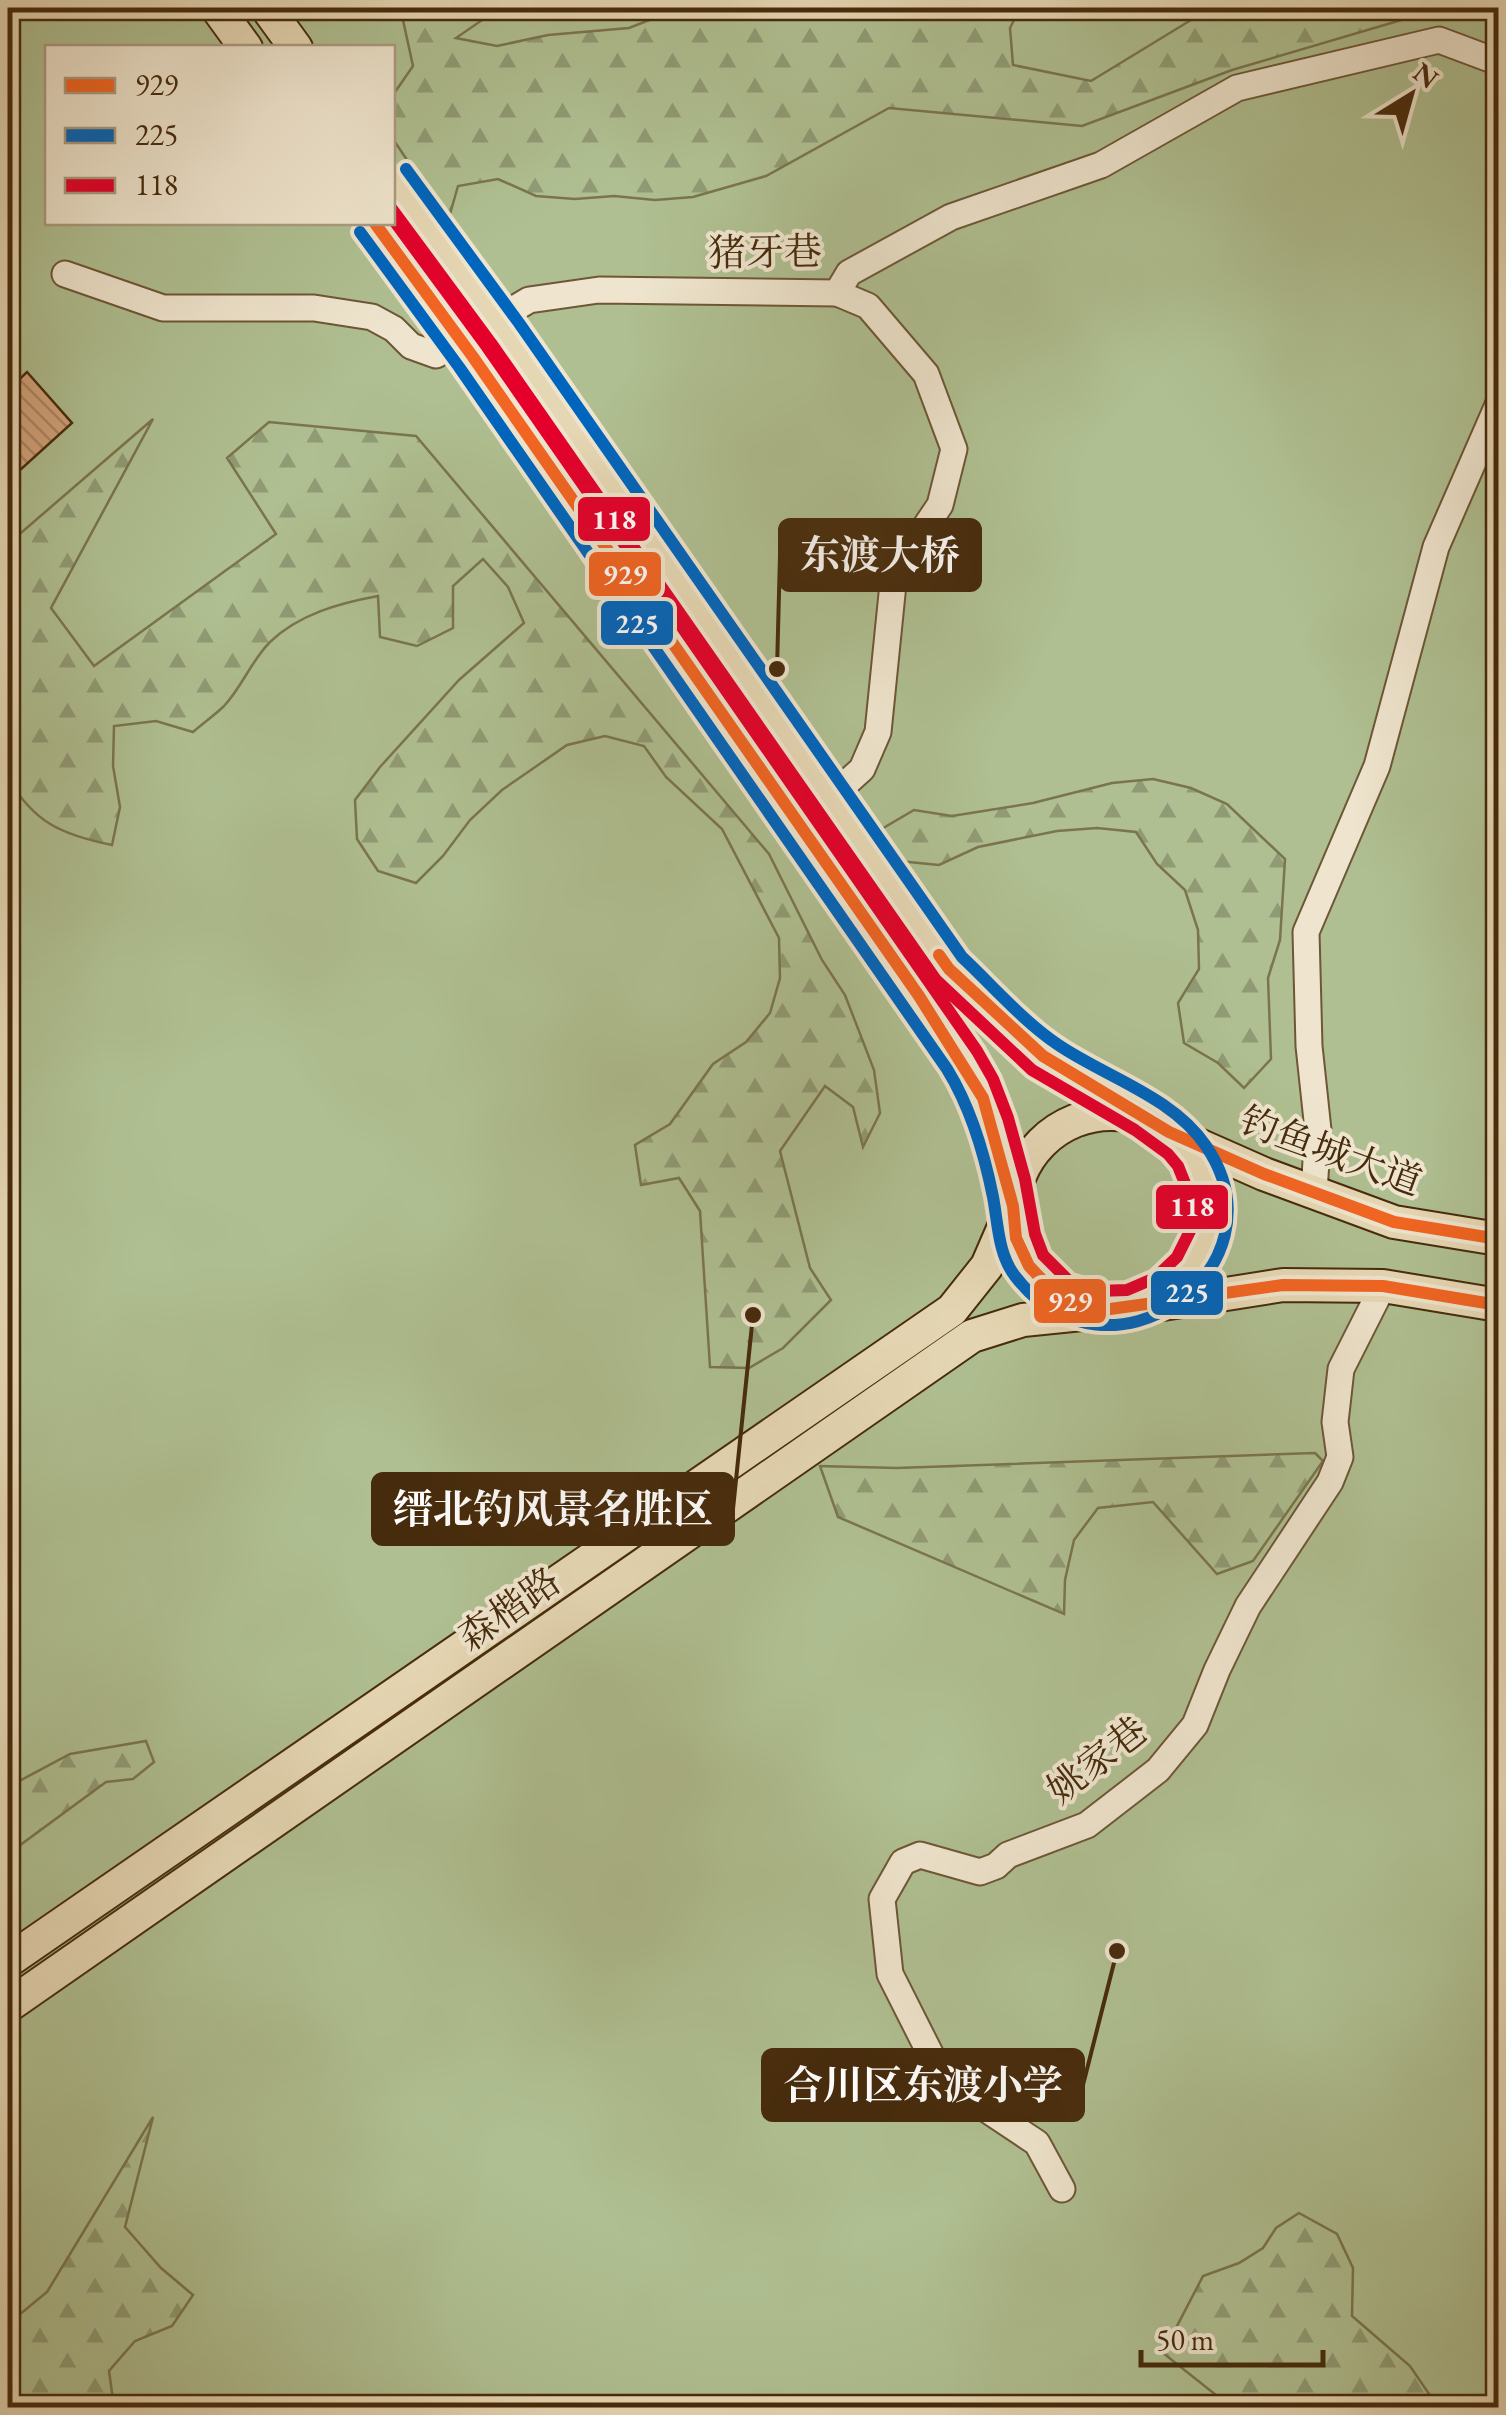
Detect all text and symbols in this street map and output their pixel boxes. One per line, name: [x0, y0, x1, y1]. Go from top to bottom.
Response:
legend: [45, 45, 395, 225]
north arrow: [1361, 45, 1461, 145]
text: N: [1406, 54, 1446, 96]
text: 929: [135, 65, 178, 104]
text: 225: [135, 115, 178, 154]
text: 118: [135, 165, 178, 204]
street label: 猪牙巷: [708, 226, 822, 277]
line badge: 118: [576, 495, 652, 543]
text: 118: [592, 501, 636, 537]
callout: 东渡大桥: [780, 520, 980, 590]
text: 东渡大桥: [800, 529, 960, 581]
line badge: 929: [587, 550, 663, 598]
text: 929: [603, 556, 647, 592]
line badge: 225: [599, 599, 675, 647]
text: 225: [615, 605, 659, 641]
street label: 钓鱼城大道: [1234, 1095, 1429, 1206]
line badge: 118: [1154, 1183, 1230, 1231]
text: 118: [1170, 1188, 1214, 1224]
line badge: 225: [1149, 1269, 1225, 1317]
text: 225: [1165, 1274, 1209, 1310]
line badge: 929: [1032, 1277, 1108, 1325]
text: 929: [1048, 1283, 1092, 1319]
callout: 缙北钓风景名胜区: [373, 1474, 733, 1544]
text: 缙北钓风景名胜区: [393, 1483, 713, 1535]
street label: 森楷路: [448, 1556, 569, 1661]
street label: 姚家巷: [1037, 1705, 1157, 1814]
callout: 合川区东渡小学: [763, 2050, 1083, 2120]
text: 合川区东渡小学: [783, 2059, 1063, 2111]
scale bar: [1141, 2305, 1324, 2367]
text: 50 m: [1156, 2320, 1214, 2359]

